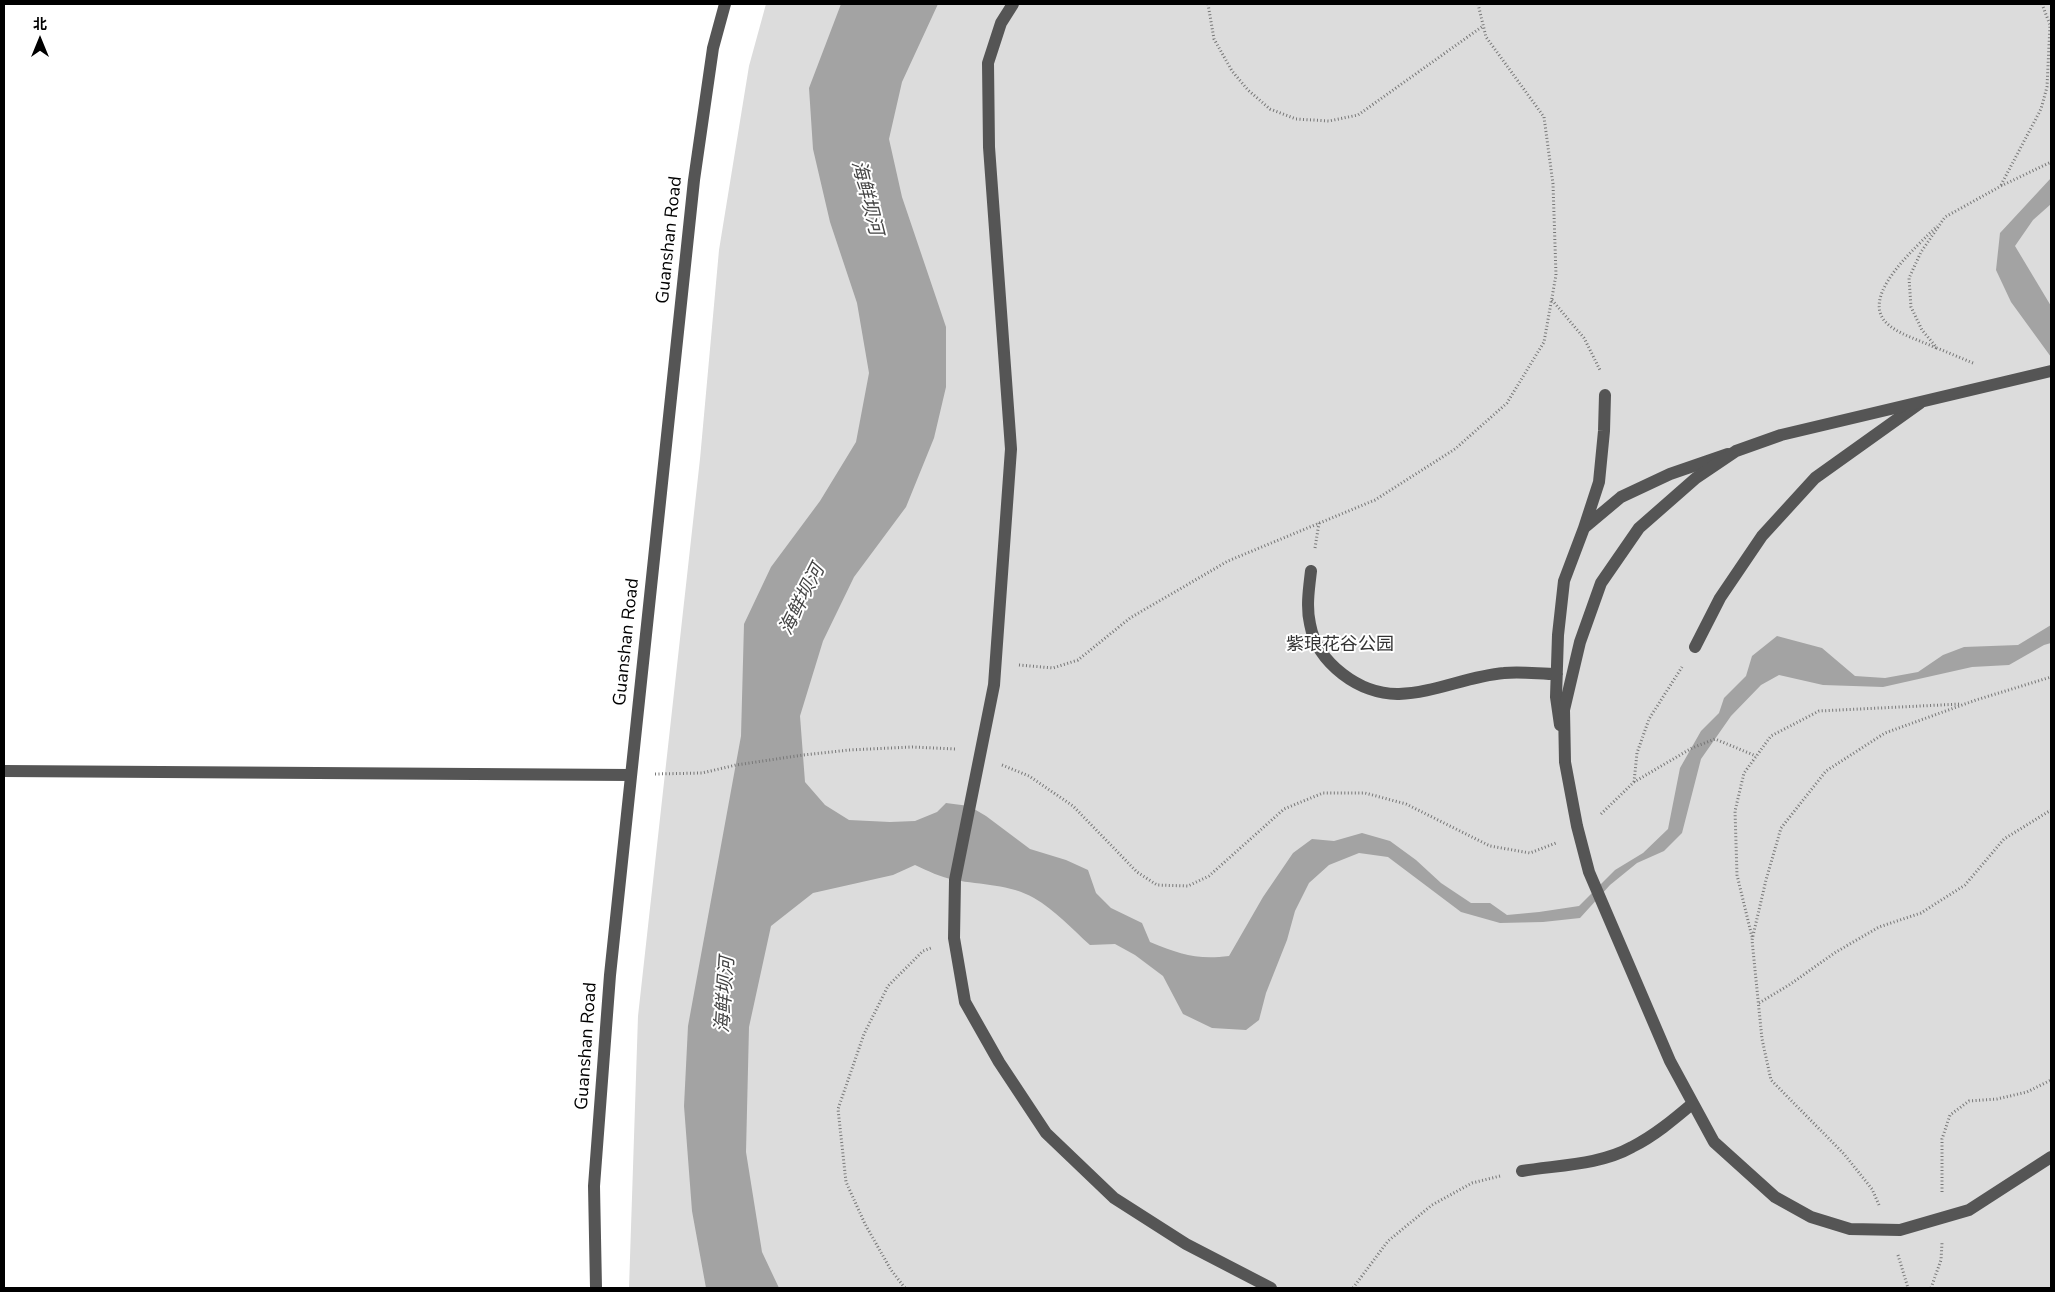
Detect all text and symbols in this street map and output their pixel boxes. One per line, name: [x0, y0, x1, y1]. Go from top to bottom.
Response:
north arrow: [15, 15, 65, 65]
text: 北: [33, 15, 47, 34]
water label: 海鲜坝河: [846, 158, 886, 238]
street label: Guanshan Road: [653, 175, 687, 305]
water label: 海鲜坝河: [776, 561, 830, 639]
street label: Guanshan Road: [610, 577, 644, 707]
park label: 紫琅花谷公园: [1286, 635, 1394, 657]
water label: 海鲜坝河: [712, 956, 740, 1034]
street label: Guanshan Road: [572, 981, 602, 1111]

